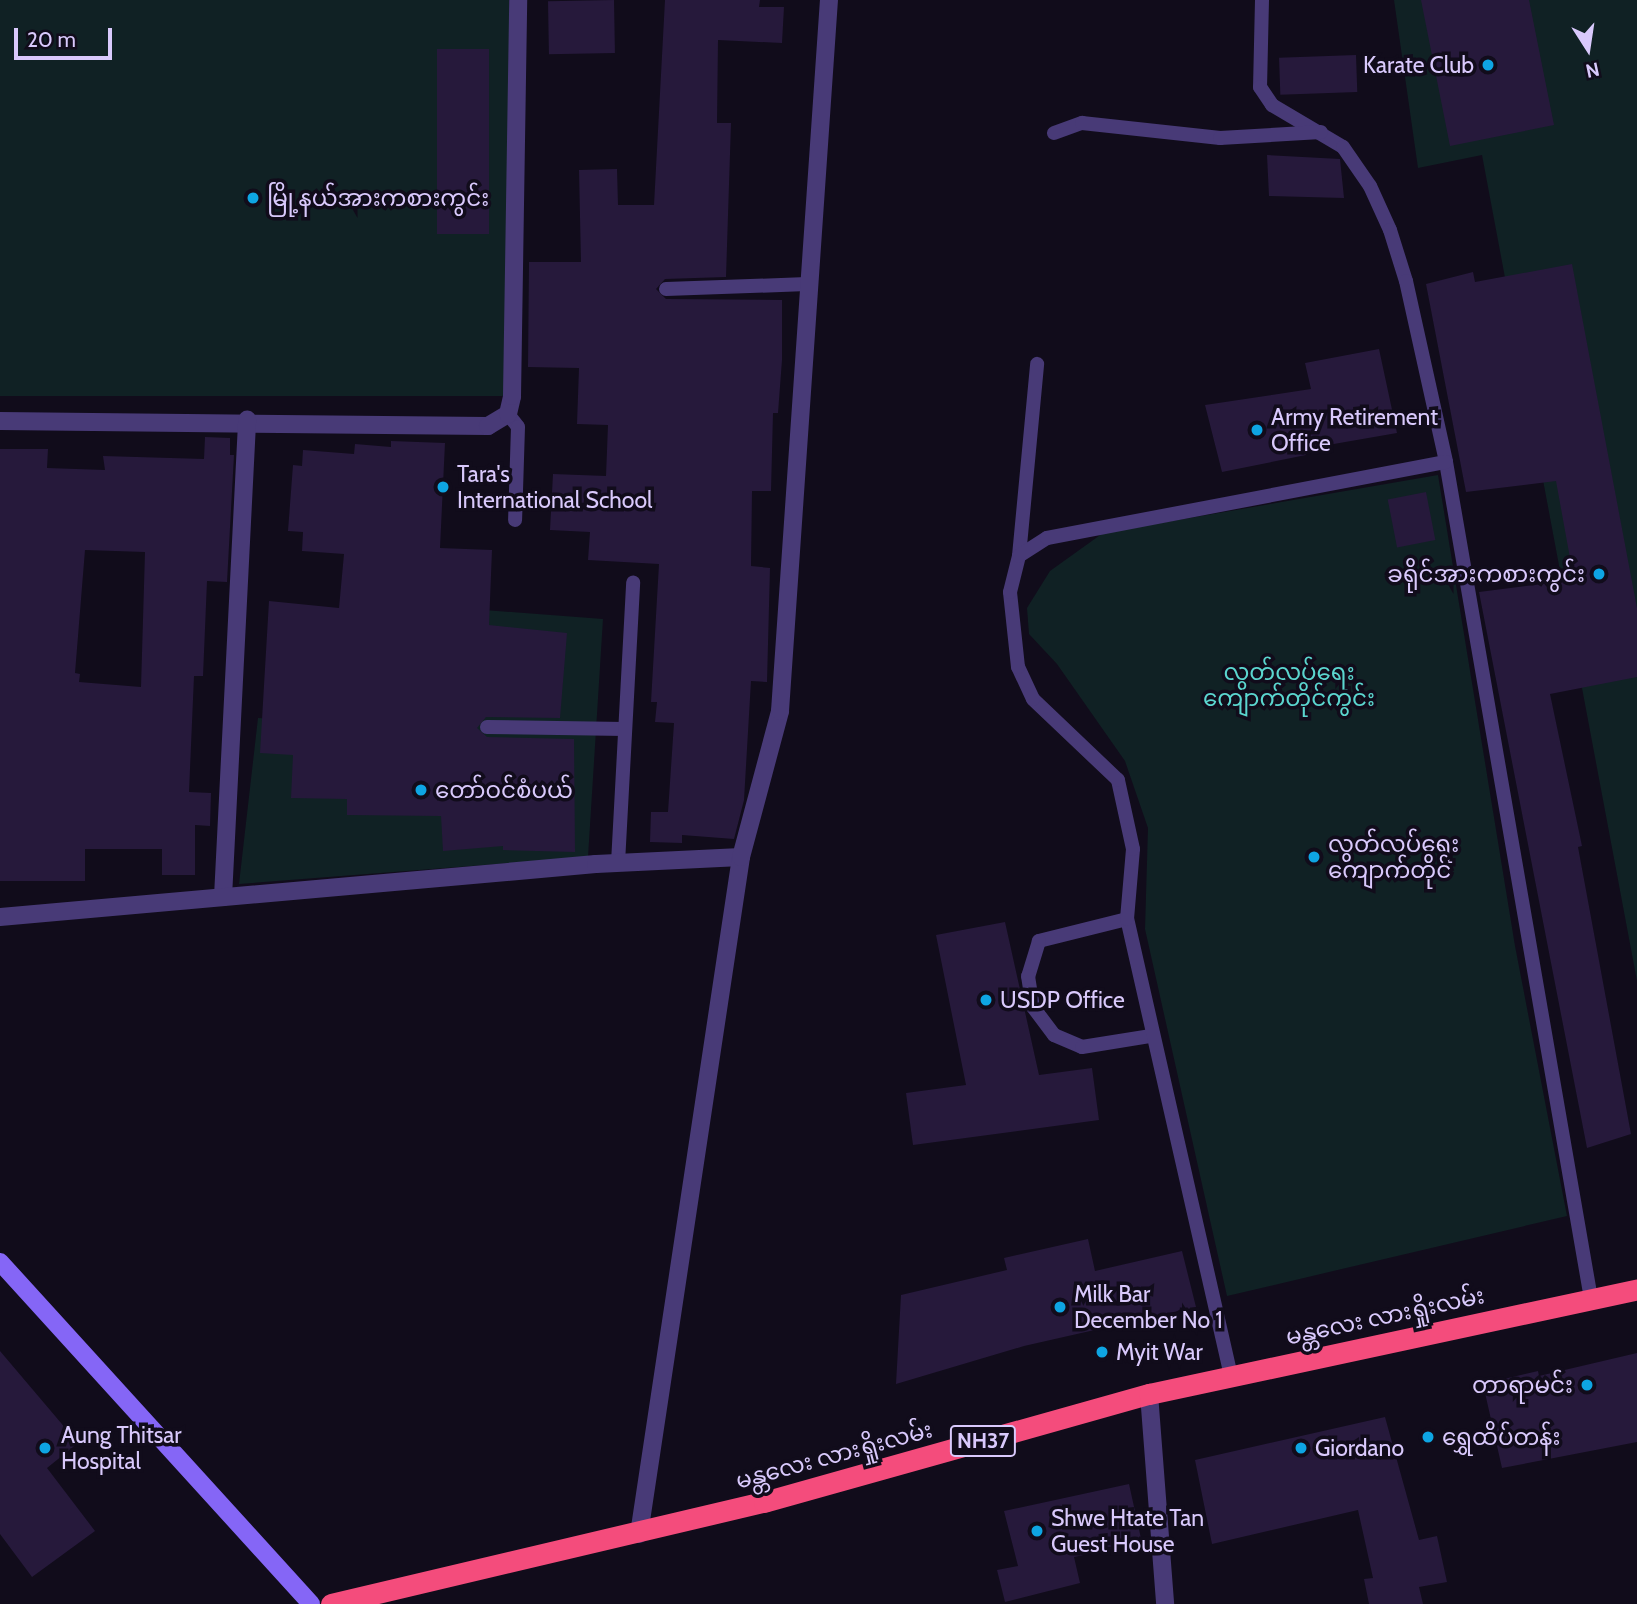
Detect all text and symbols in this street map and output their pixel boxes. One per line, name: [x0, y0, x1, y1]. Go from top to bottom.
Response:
scale bar: [18, 14, 116, 58]
north arrow: [1553, 14, 1623, 84]
text: 20 m: [27, 27, 76, 52]
place label: Karate Club: [1363, 51, 1474, 79]
marker: Karate Club: [1480, 57, 1496, 73]
text: N: [1584, 57, 1601, 83]
place label: မြို့နယ်အားကစားကွင်း: [267, 184, 489, 212]
marker: မြို့နယ်အားကစားကွင်း: [245, 190, 261, 206]
place label: Army Retirement Office: [1271, 403, 1438, 457]
marker: Army Retirement Office: [1249, 422, 1265, 438]
place label: Tara's International School: [457, 460, 653, 514]
marker: Tara's International School: [435, 479, 451, 495]
place label: ခရိုင်အားကစားကွင်း: [1387, 560, 1585, 588]
marker: ခရိုင်အားကစားကွင်း: [1591, 566, 1607, 582]
park label: လွတ်လပ်ရေး ကျောက်တိုင်ကွင်း: [1203, 658, 1375, 712]
place label: တော်ဝင်စံပယ်: [435, 776, 573, 804]
marker: တော်ဝင်စံပယ်: [413, 782, 429, 798]
place label: လွတ်လပ်ရေး ကျောက်တိုင်: [1328, 830, 1459, 884]
marker: လွတ်လပ်ရေး ကျောက်တိုင်: [1306, 849, 1322, 865]
place label: USDP Office: [1000, 986, 1125, 1014]
marker: USDP Office: [978, 992, 994, 1008]
place label: Milk Bar December No 1: [1074, 1280, 1223, 1334]
street label: မန္တလေး လားရှိုးလမ်း: [1283, 1281, 1487, 1351]
marker: Milk Bar December No 1: [1052, 1299, 1068, 1315]
place label: Myit War: [1116, 1338, 1203, 1366]
marker: Myit War: [1094, 1344, 1110, 1360]
place label: တာရာမင်း: [1472, 1371, 1573, 1399]
marker: တာရာမင်း: [1579, 1377, 1595, 1393]
street label: မန္တလေး လားရှိုးလမ်း: [733, 1415, 935, 1495]
place label: Aung Thitsar Hospital: [61, 1421, 181, 1475]
place label: ရွှေထိပ်တန်း: [1442, 1423, 1560, 1451]
road number: NH37: [950, 1424, 1016, 1458]
marker: ရွှေထိပ်တန်း: [1420, 1429, 1436, 1445]
place label: Giordano: [1315, 1434, 1404, 1462]
marker: Aung Thitsar Hospital: [35, 1438, 55, 1458]
marker: Giordano: [1293, 1440, 1309, 1456]
place label: Shwe Htate Tan Guest House: [1051, 1504, 1204, 1558]
marker: Shwe Htate Tan Guest House: [1029, 1523, 1045, 1539]

